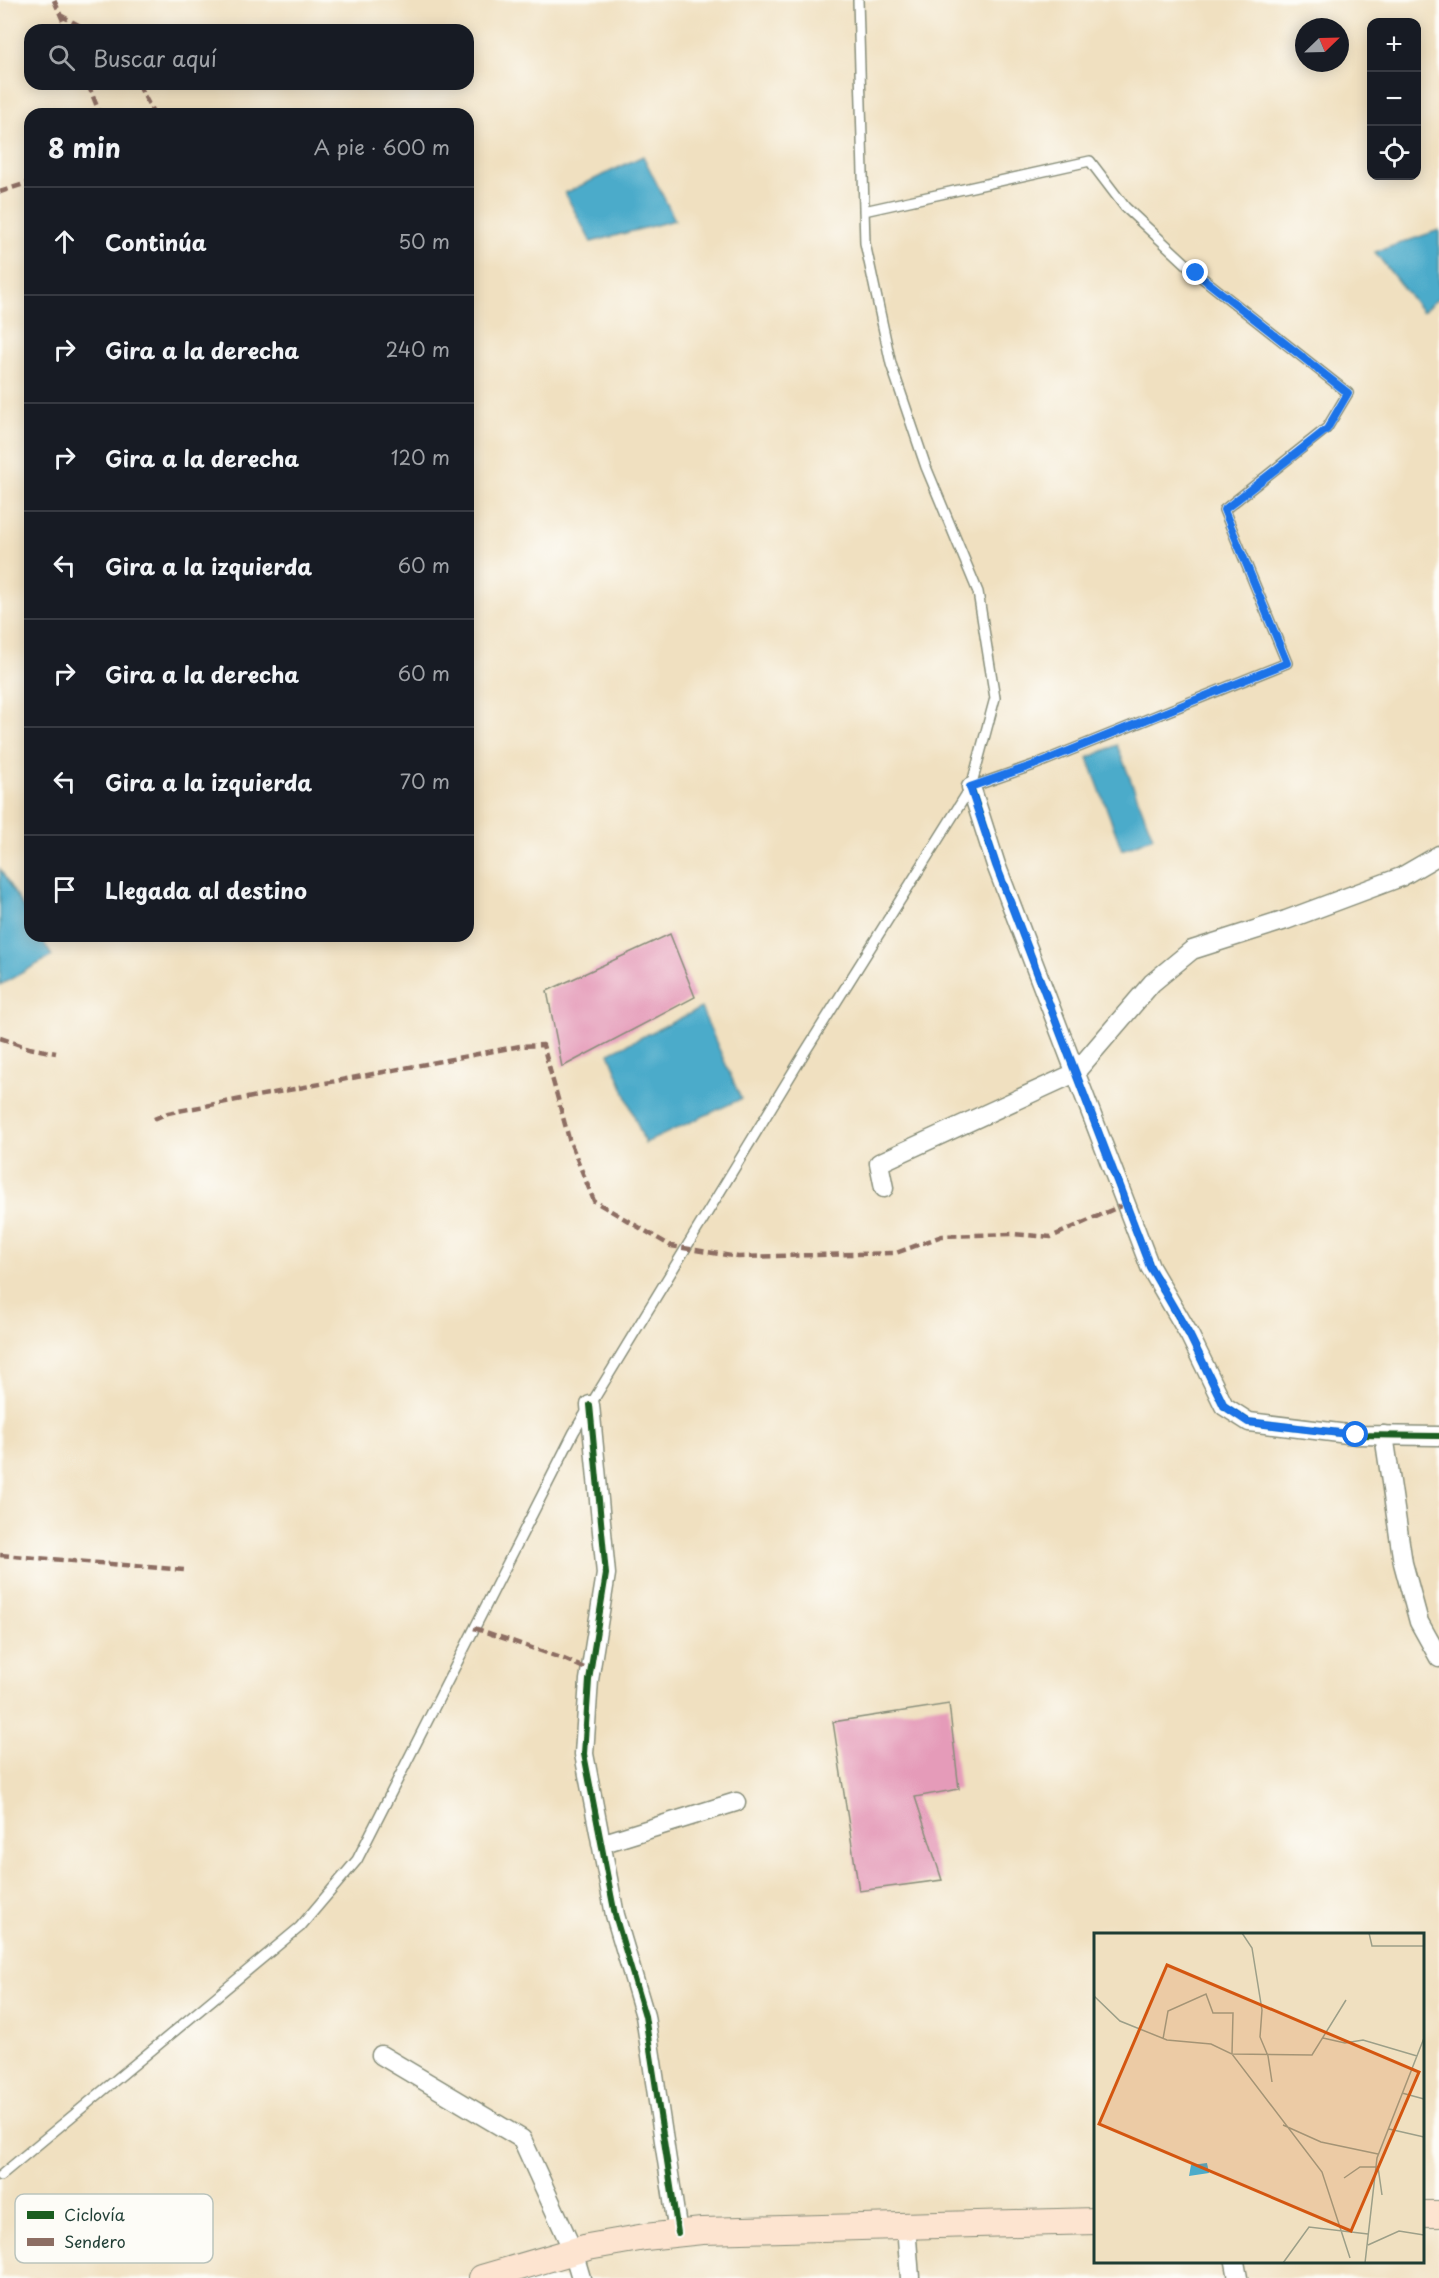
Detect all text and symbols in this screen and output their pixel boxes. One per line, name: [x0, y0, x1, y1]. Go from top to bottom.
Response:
north arrow: [1295, 18, 1349, 72]
map controls: [1367, 18, 1421, 180]
button: +: [1367, 18, 1421, 72]
search box: [24, 24, 474, 90]
icon: search: [45, 41, 78, 74]
text: Buscar aquí: [93, 41, 217, 74]
button: −: [1367, 72, 1421, 126]
button: locate: [1367, 126, 1421, 180]
text: 8 min: [48, 128, 121, 167]
text: A pie · 600 m: [314, 132, 450, 162]
icon: ahead: [48, 225, 81, 258]
text: Continúa: [105, 225, 207, 258]
text: 50 m: [398, 226, 450, 256]
route end: [1182, 259, 1208, 285]
icon: right: [48, 333, 81, 366]
text: Gira a la derecha: [105, 333, 299, 366]
text: 240 m: [385, 334, 450, 364]
icon: right: [48, 441, 81, 474]
text: Gira a la derecha: [105, 441, 299, 474]
text: 120 m: [391, 442, 450, 472]
icon: left: [48, 549, 81, 582]
text: Gira a la izquierda: [105, 549, 312, 582]
text: 60 m: [398, 550, 450, 580]
icon: right: [48, 657, 81, 690]
text: Gira a la derecha: [105, 657, 299, 690]
text: 60 m: [398, 658, 450, 688]
icon: left: [48, 765, 81, 798]
text: Gira a la izquierda: [105, 765, 312, 798]
text: 70 m: [400, 766, 450, 796]
icon: arrive: [48, 873, 81, 906]
text: Llegada al destino: [105, 873, 307, 906]
route start: [1342, 1421, 1368, 1447]
inset map: [1094, 1933, 1424, 2263]
legend: [15, 2194, 213, 2263]
text: Ciclovía: [64, 2202, 125, 2226]
text: Sendero: [64, 2229, 126, 2253]

